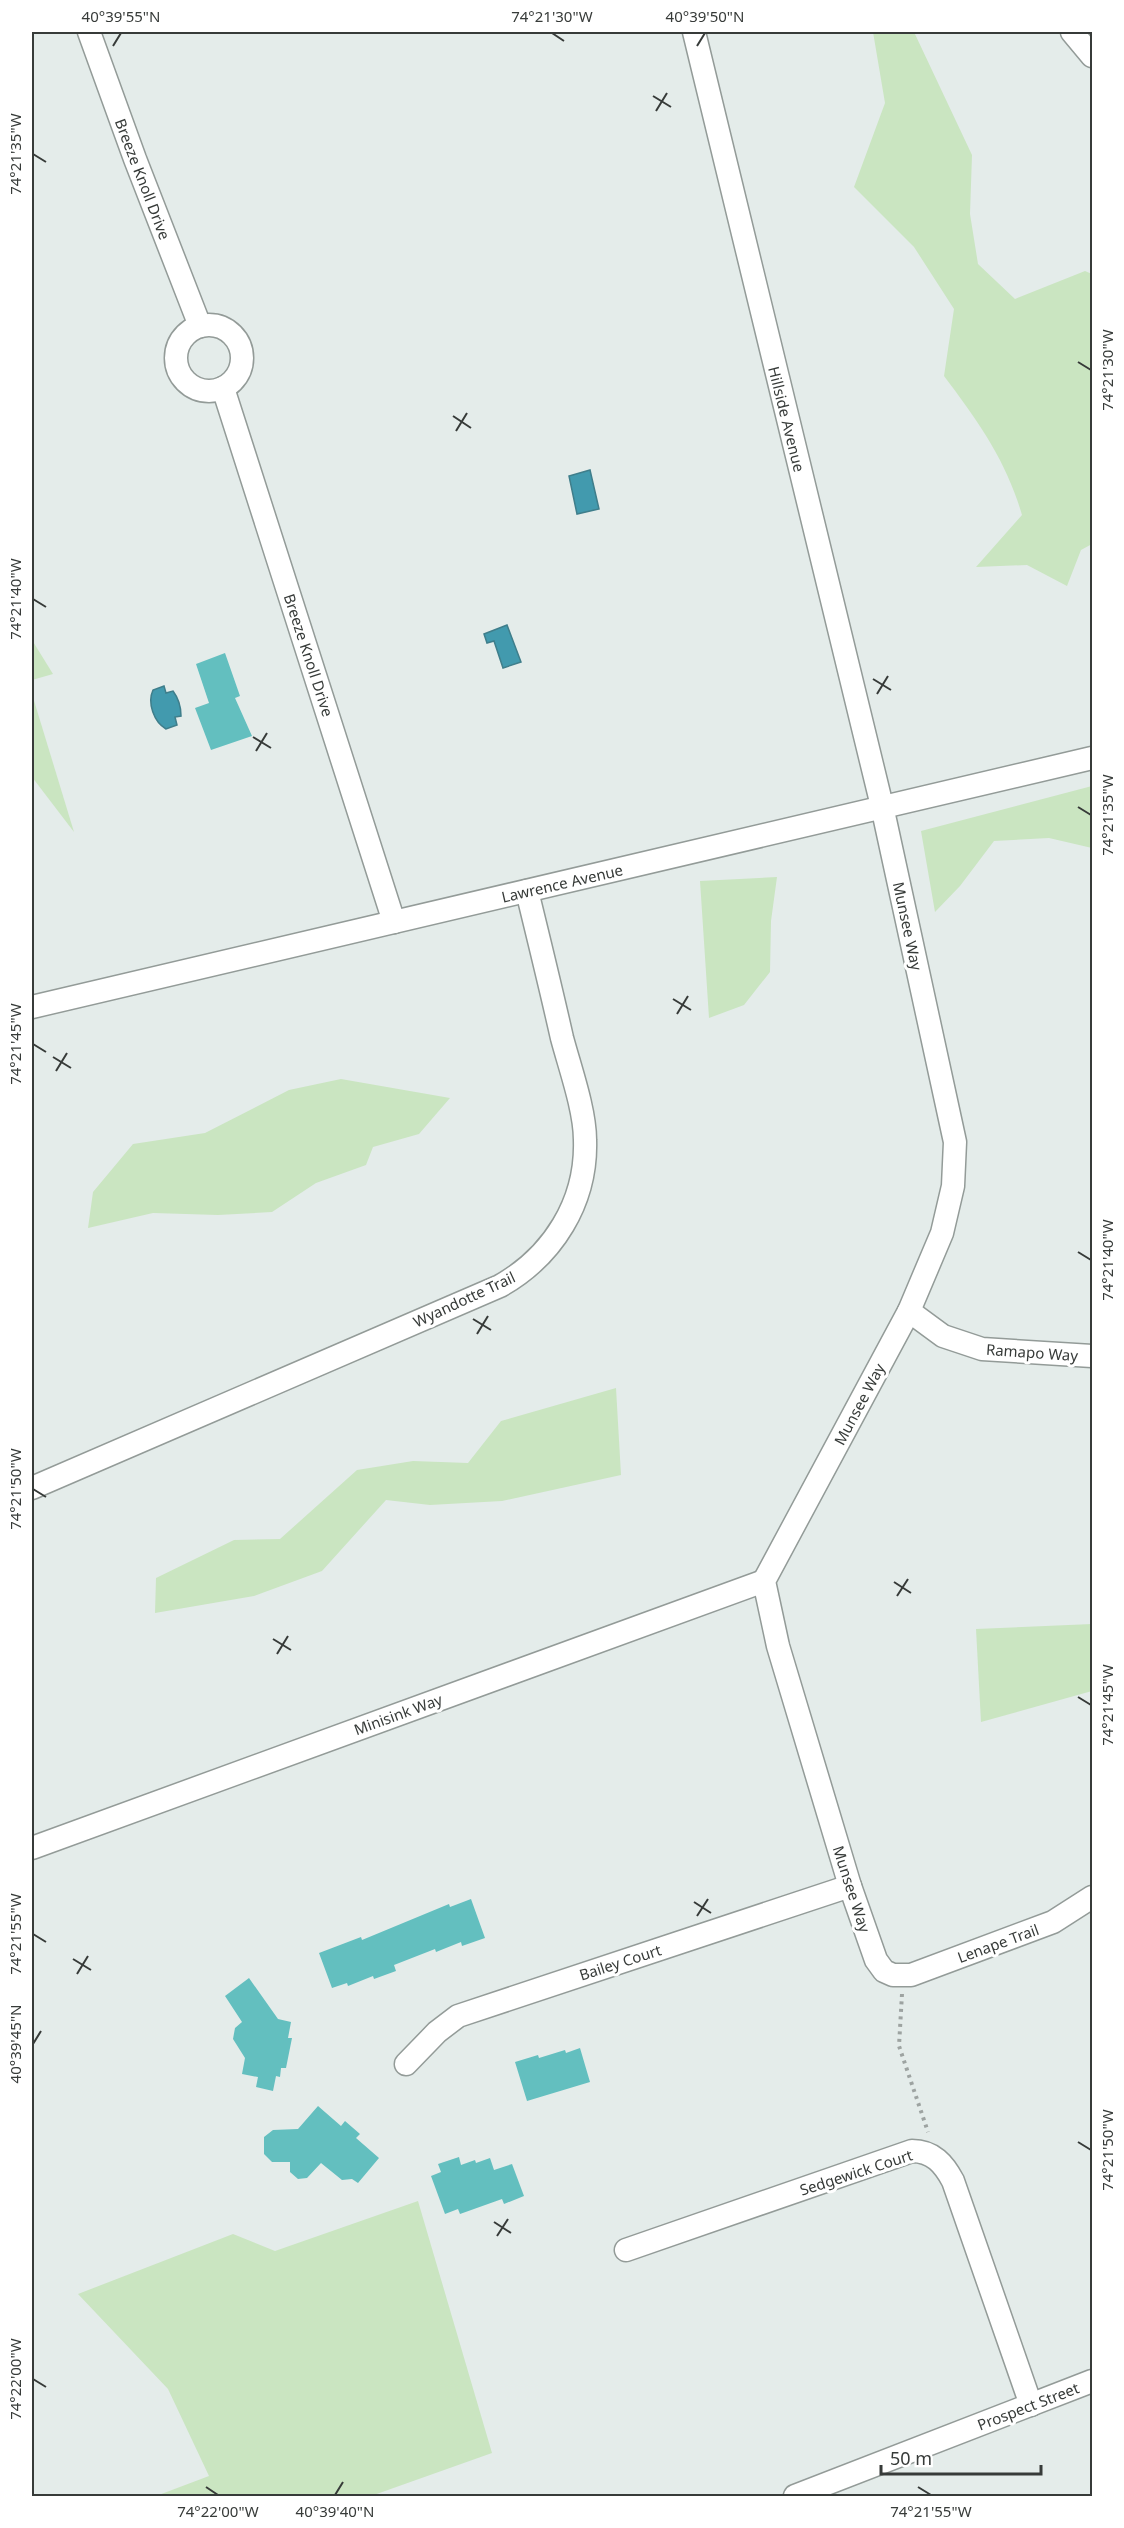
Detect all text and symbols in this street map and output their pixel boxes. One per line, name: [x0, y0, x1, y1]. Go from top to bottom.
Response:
text: 40°39'55"N: [82, 6, 160, 26]
text: 74°21'30"W: [511, 6, 593, 26]
text: 40°39'50"N: [666, 6, 744, 26]
text: 74°21'35"W: [5, 113, 25, 195]
street label: Breeze Knoll Drive: [111, 116, 175, 242]
text: 74°21'30"W: [1097, 329, 1117, 411]
street label: Hillside Avenue: [764, 364, 810, 474]
text: 74°21'40"W: [5, 558, 25, 640]
street label: Breeze Knoll Drive: [280, 591, 338, 719]
text: 74°21'35"W: [1097, 774, 1117, 856]
street label: Lawrence Avenue: [499, 859, 625, 907]
street label: Munsee Way: [889, 880, 927, 972]
text: 74°21'45"W: [5, 1003, 25, 1085]
text: 74°21'40"W: [1097, 1219, 1117, 1301]
street label: Wyandotte Trail: [410, 1267, 518, 1331]
street label: Ramapo Way: [985, 1339, 1079, 1365]
street label: Munsee Way: [829, 1359, 889, 1448]
text: 74°21'50"W: [5, 1448, 25, 1530]
text: 74°21'45"W: [1097, 1664, 1117, 1746]
street label: Minisink Way: [351, 1689, 445, 1739]
street label: Munsee Way: [829, 1843, 876, 1935]
text: 74°21'55"W: [5, 1893, 25, 1975]
street label: Lenape Trail: [955, 1919, 1041, 1967]
street label: Bailey Court: [576, 1939, 664, 1985]
text: 40°39'45"N: [5, 2005, 25, 2083]
text: 74°21'50"W: [1097, 2109, 1117, 2191]
street label: Sedgewick Court: [797, 2144, 916, 2200]
text: 74°22'00"W: [5, 2338, 25, 2420]
street label: Prospect Street: [974, 2377, 1082, 2435]
scale bar: [881, 2438, 1042, 2476]
text: 50 m: [890, 2446, 932, 2470]
text: 74°22'00"W: [177, 2501, 259, 2521]
text: 40°39'40"N: [296, 2501, 374, 2521]
text: 74°21'55"W: [890, 2501, 972, 2521]

